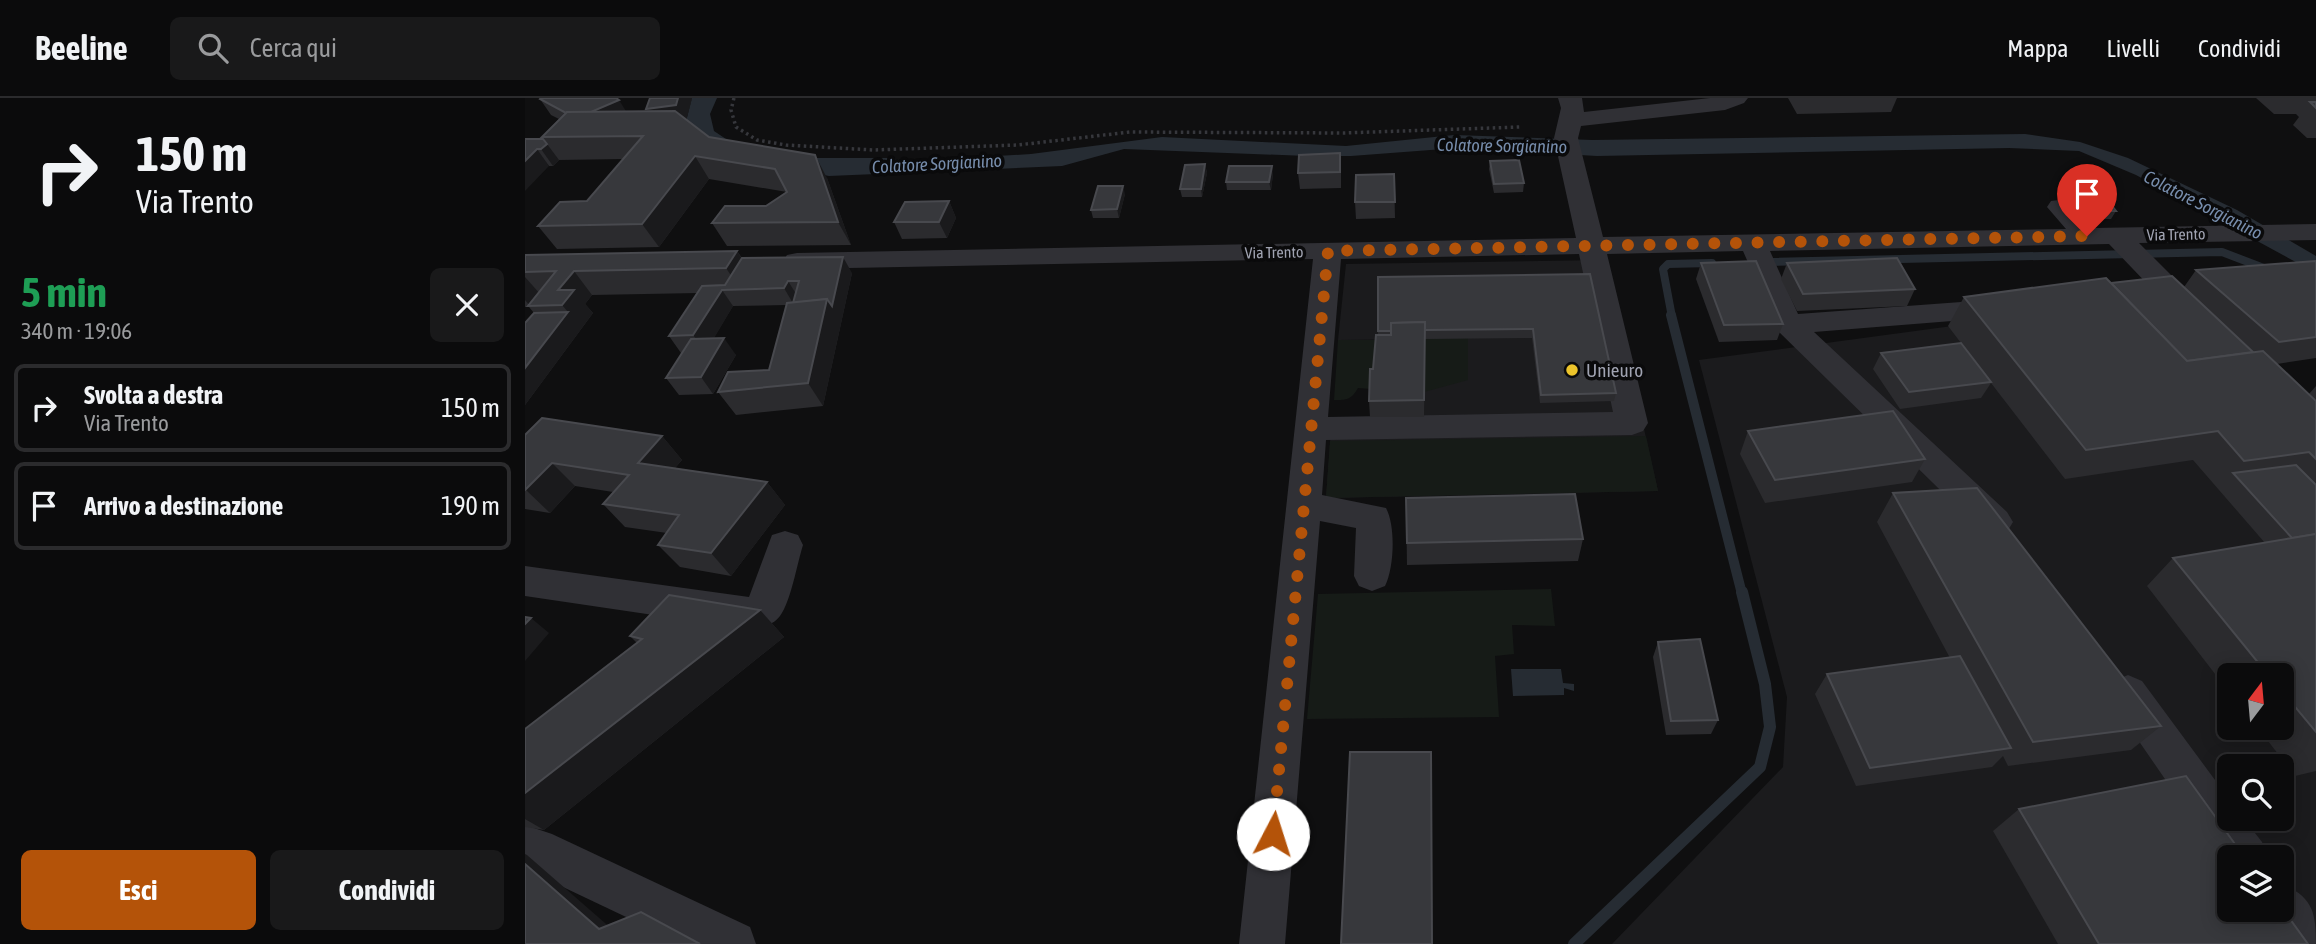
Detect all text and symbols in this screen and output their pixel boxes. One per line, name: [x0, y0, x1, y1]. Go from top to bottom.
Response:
search box: [170, 17, 660, 80]
text: Beeline: [35, 29, 128, 67]
icon: search: [194, 29, 232, 67]
text: Cerca qui: [250, 33, 337, 63]
text: Mappa: [2007, 35, 2068, 62]
text: Livelli: [2106, 35, 2160, 62]
text: Condividi: [2198, 35, 2281, 62]
text: 150 m: [136, 125, 247, 181]
icon: right: [21, 126, 112, 217]
water label: Colatore Sorgianino: [1437, 134, 1567, 157]
water label: Colatore Sorgianino: [871, 150, 1003, 177]
pin: [2057, 164, 2117, 236]
water label: Colatore Sorgianino: [2140, 166, 2266, 243]
icon: arrive: [2068, 175, 2106, 213]
text: Via Trento: [136, 183, 254, 220]
street label: Via Trento: [2146, 224, 2206, 244]
street label: Via Trento: [1244, 242, 1304, 262]
text: 5 min: [21, 268, 107, 316]
button: close: [430, 268, 504, 342]
text: 340 m · 19:06: [21, 318, 132, 344]
place label: Unieuro: [1586, 359, 1643, 381]
marker: Unieuro: [1564, 362, 1580, 378]
text: Svolta a destra: [84, 380, 223, 410]
icon: right: [25, 389, 63, 427]
text: 150 m: [441, 393, 500, 423]
text: Via Trento: [84, 410, 169, 436]
icon: arrive: [25, 487, 63, 525]
text: Arrivo a destinazione: [84, 491, 283, 521]
text: 190 m: [441, 491, 500, 521]
north arrow: [2217, 663, 2294, 740]
map controls: [2217, 663, 2294, 922]
button: search: [2217, 754, 2294, 831]
position arrow: [1236, 797, 1310, 871]
button: layers: [2217, 845, 2294, 922]
button: Esci: [21, 850, 256, 930]
button: Condividi: [270, 850, 504, 930]

